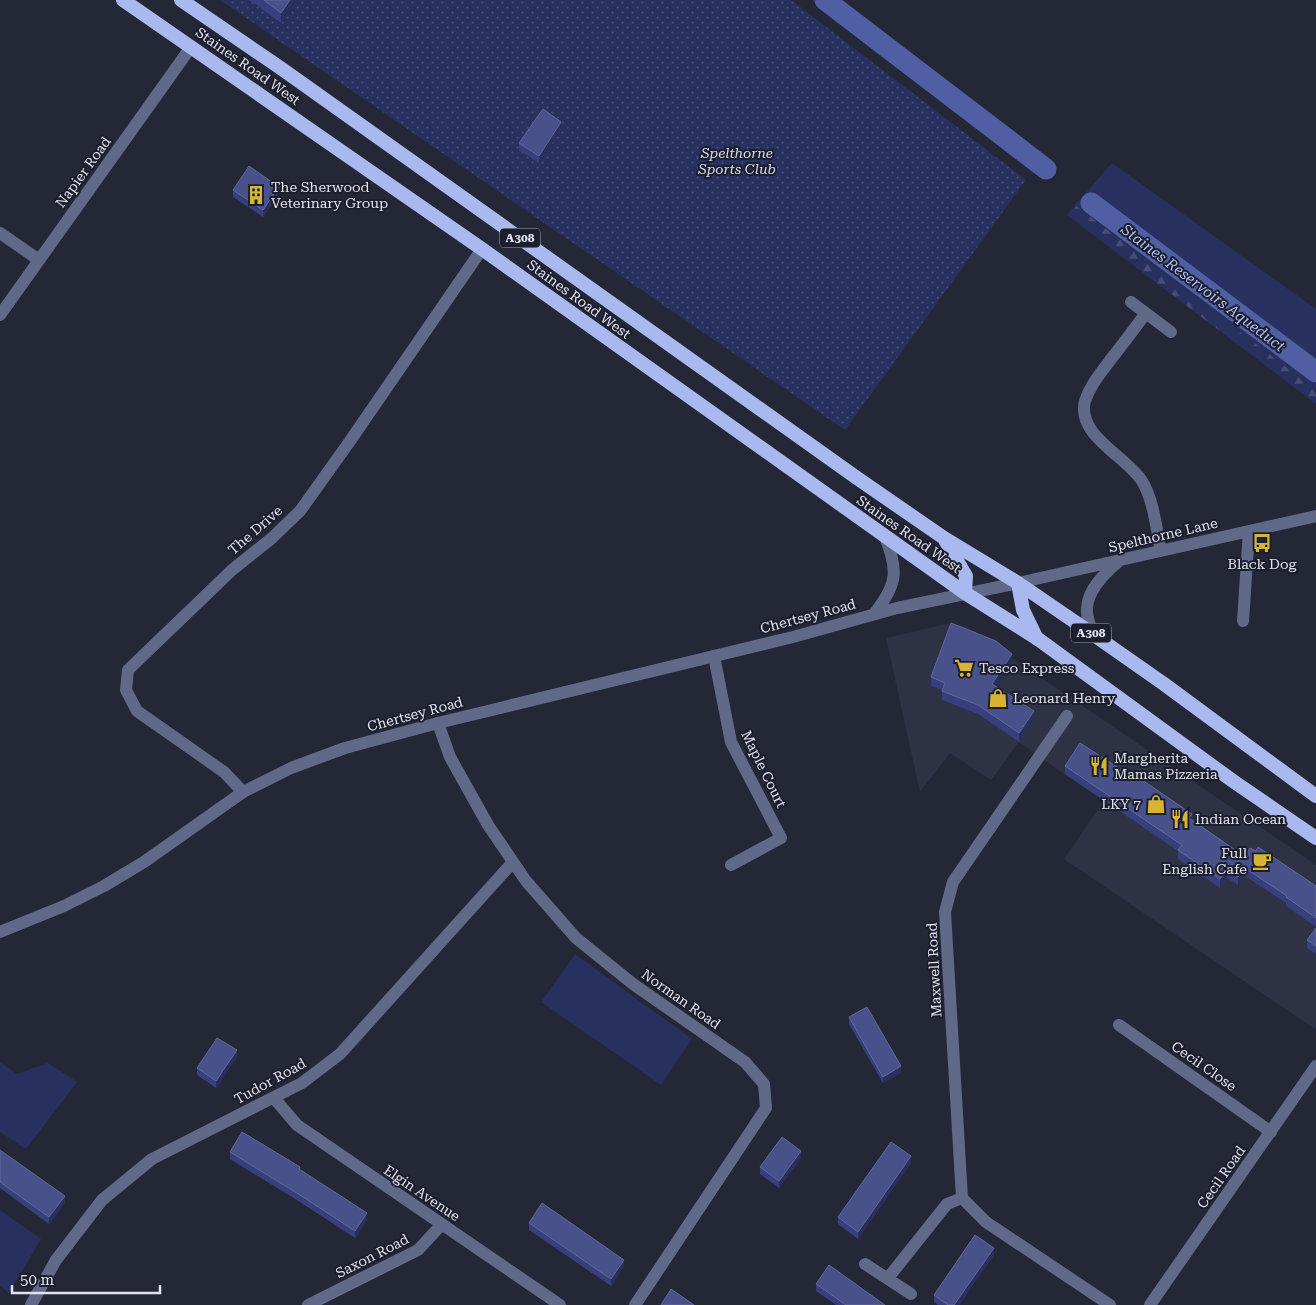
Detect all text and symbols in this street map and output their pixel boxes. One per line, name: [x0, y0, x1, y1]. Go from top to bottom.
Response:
street label: Staines Road West: [193, 24, 303, 108]
street label: Napier Road: [52, 133, 114, 211]
park label: Spelthorne Sports Club: [697, 145, 776, 177]
place label: The Sherwood Veterinary Group: [271, 179, 388, 211]
building icon: The Sherwood Veterinary Group: [245, 184, 267, 206]
water label: Staines Reservoirs Aqueduct: [1117, 220, 1289, 356]
road number: A308: [500, 228, 540, 248]
street label: Staines Road West: [524, 256, 634, 342]
street label: Staines Road West: [854, 492, 964, 576]
street label: The Drive: [225, 502, 285, 558]
street label: Spelthorne Lane: [1107, 515, 1220, 555]
bus stop icon: Black Dog: [1251, 532, 1273, 554]
place label: Black Dog: [1228, 556, 1296, 572]
street label: Chertsey Road: [758, 596, 858, 636]
road number: A308: [1071, 624, 1111, 642]
supermarket icon: Tesco Express: [953, 657, 975, 679]
place label: Tesco Express: [979, 660, 1075, 676]
shop icon: Leonard Henry: [987, 687, 1009, 709]
place label: Leonard Henry: [1013, 690, 1116, 706]
street label: Chertsey Road: [365, 694, 465, 734]
street label: Maple Court: [738, 728, 790, 810]
place label: Margherita Mamas Pizzeria: [1114, 750, 1218, 782]
restaurant icon: Margherita Mamas Pizzeria: [1088, 755, 1110, 777]
shop icon: LKY 7: [1145, 793, 1167, 815]
place label: LKY 7: [1101, 796, 1141, 812]
restaurant icon: Indian Ocean: [1169, 808, 1191, 830]
place label: Indian Ocean: [1195, 811, 1286, 827]
place label: Full English Cafe: [1162, 845, 1248, 877]
cafe icon: Full English Cafe: [1251, 850, 1273, 872]
street label: Maxwell Road: [924, 922, 944, 1018]
street label: Norman Road: [638, 966, 724, 1032]
street label: Cecil Close: [1169, 1038, 1240, 1094]
street label: Tudor Road: [231, 1055, 309, 1107]
street label: Cecil Road: [1194, 1143, 1248, 1211]
street label: Elgin Avenue: [381, 1162, 463, 1225]
street label: Saxon Road: [333, 1231, 411, 1281]
scale bar: [12, 1262, 160, 1294]
text: 50 m: [20, 1271, 55, 1289]

